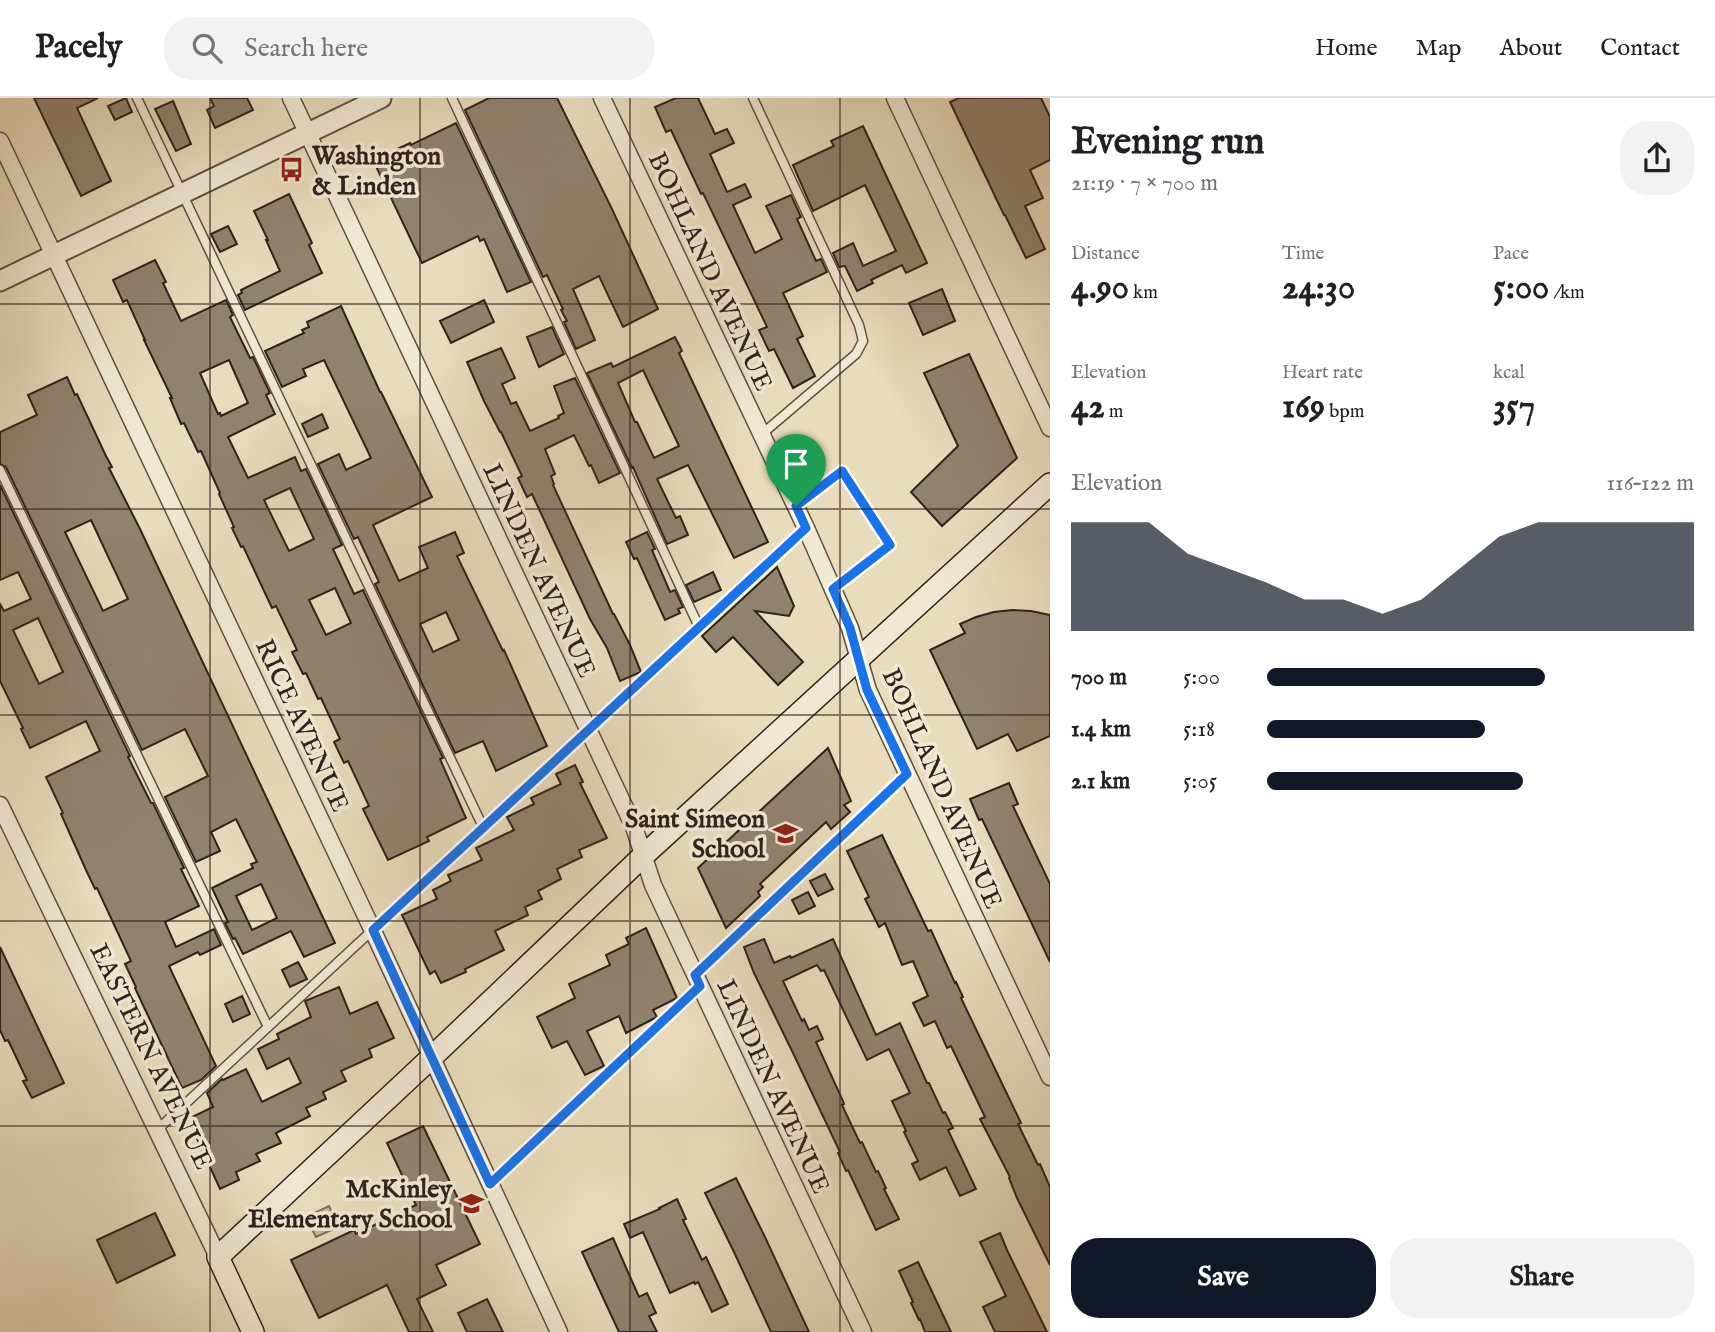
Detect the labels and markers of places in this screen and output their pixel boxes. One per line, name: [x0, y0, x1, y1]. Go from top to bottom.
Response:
place label: Washington & Linden: [311, 140, 441, 203]
bus stop icon: Washington & Linden: [278, 156, 306, 184]
pin: [766, 434, 826, 506]
place label: Saint Simeon School: [625, 803, 766, 866]
school or university icon: Saint Simeon School: [771, 819, 799, 847]
place label: McKinley Elementary School: [248, 1173, 453, 1236]
school or university icon: McKinley Elementary School: [458, 1189, 486, 1217]

